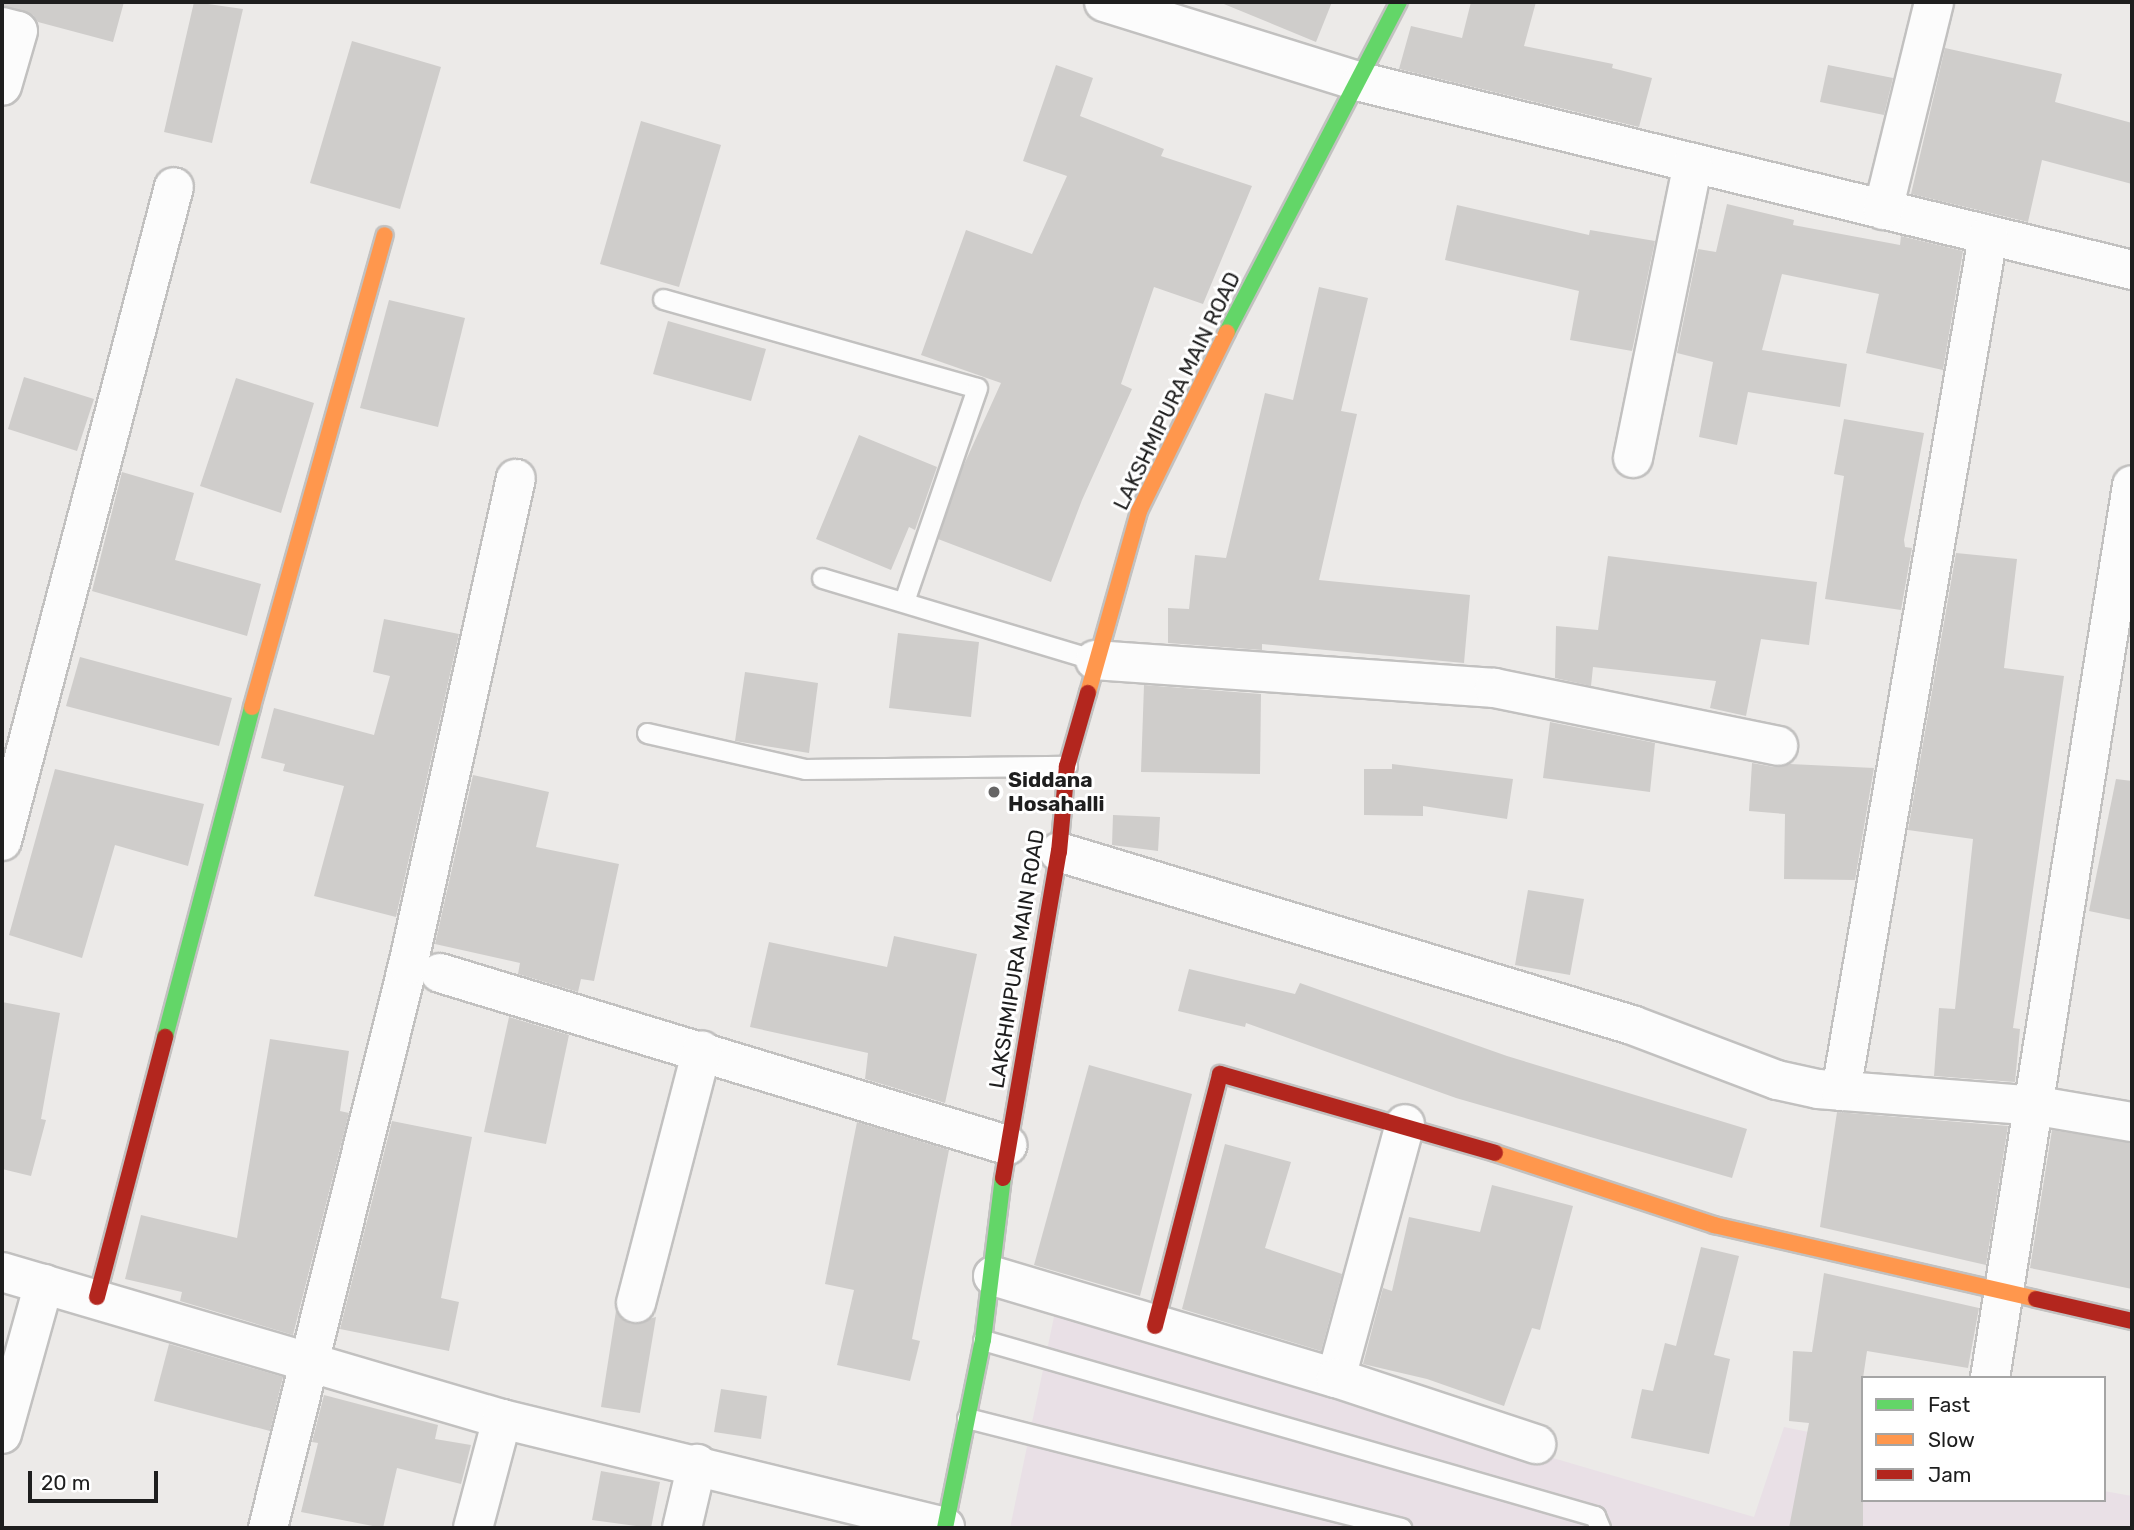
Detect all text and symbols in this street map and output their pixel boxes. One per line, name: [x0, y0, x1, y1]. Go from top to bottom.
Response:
street label: LAKSHMIPURA MAIN ROAD: [1108, 268, 1246, 514]
place label: Siddana Hosahalli: [1008, 767, 1105, 817]
marker: Siddana Hosahalli: [986, 784, 1002, 800]
street label: LAKSHMIPURA MAIN ROAD: [984, 827, 1050, 1091]
legend: [1861, 1376, 2106, 1502]
text: Fast: [1928, 1392, 1970, 1417]
text: Slow: [1928, 1427, 1975, 1452]
scale bar: [32, 1456, 161, 1500]
text: Jam: [1928, 1462, 1972, 1487]
text: 20 m: [41, 1470, 90, 1495]

